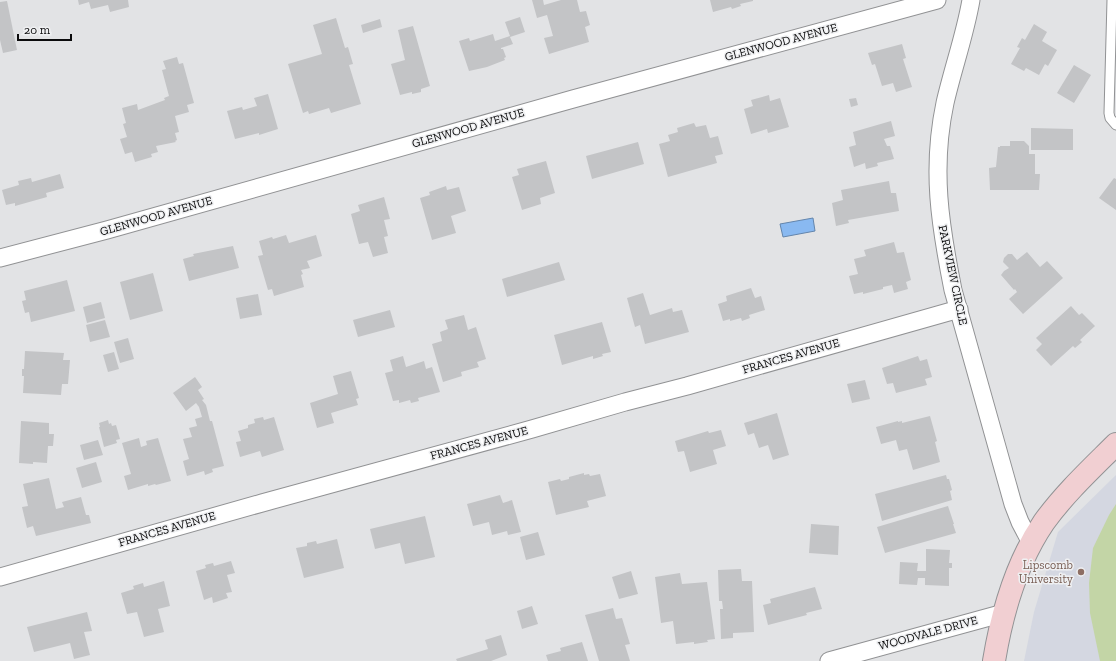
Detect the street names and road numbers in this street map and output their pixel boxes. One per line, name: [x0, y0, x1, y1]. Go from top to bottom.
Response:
street label: GLENWOOD AVENUE: [723, 20, 839, 64]
street label: GLENWOOD AVENUE: [410, 105, 526, 151]
street label: GLENWOOD AVENUE: [98, 193, 214, 239]
street label: PARKVIEW CIRCLE: [936, 224, 970, 326]
street label: FRANCES AVENUE: [741, 335, 841, 377]
street label: FRANCES AVENUE: [429, 423, 529, 463]
street label: FRANCES AVENUE: [117, 508, 217, 550]
street label: WOODVALE DRIVE: [877, 613, 979, 653]

